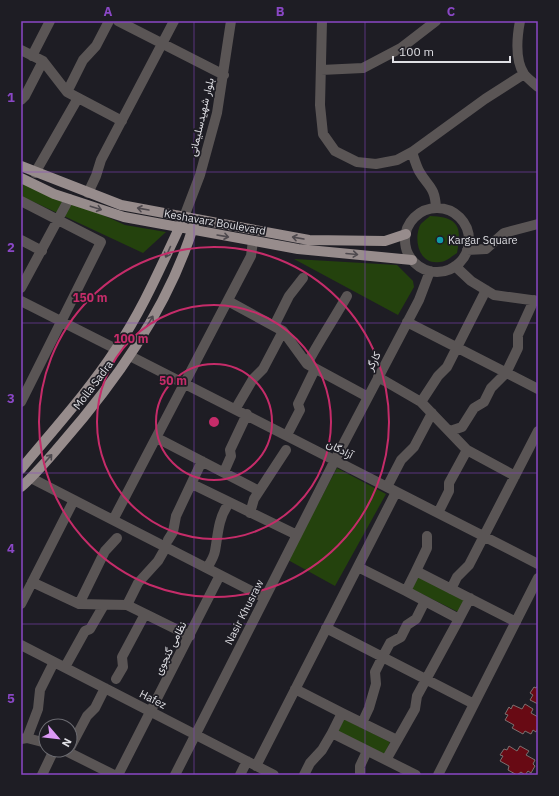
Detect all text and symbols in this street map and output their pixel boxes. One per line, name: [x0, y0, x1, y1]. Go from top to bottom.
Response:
text: A: [104, 3, 113, 20]
text: B: [276, 3, 285, 20]
text: C: [447, 3, 456, 20]
scale bar: [393, 38, 510, 64]
text: 100 m: [399, 44, 434, 59]
street label: بلوار شهیدسلیمانی: [185, 76, 217, 158]
text: 1: [7, 89, 15, 106]
one-way arrow: [90, 205, 103, 212]
one-way arrow: [137, 205, 150, 213]
street label: Keshavarz Boulevard: [163, 206, 267, 238]
one-way arrow: [216, 232, 229, 240]
one-way arrow: [292, 233, 305, 241]
place label: Kargar Square: [448, 233, 518, 247]
marker: Kargar Square: [435, 235, 445, 245]
text: 2: [7, 239, 15, 256]
one-way arrow: [164, 246, 171, 258]
one-way arrow: [345, 251, 358, 258]
text: 150 m: [72, 290, 108, 305]
one-way arrow: [147, 315, 155, 327]
text: 100 m: [113, 331, 149, 346]
street label: کارگر: [362, 349, 384, 374]
street label: Molla Sadra: [70, 358, 116, 412]
text: 50 m: [159, 373, 187, 388]
text: 3: [7, 390, 15, 407]
centre of rings: [207, 415, 221, 429]
street label: آزادگان: [324, 436, 357, 462]
one-way arrow: [43, 453, 52, 464]
text: 4: [7, 540, 15, 557]
street label: Nasir Khusraw: [222, 576, 267, 647]
street label: نظامی گنجوی: [151, 619, 189, 677]
street label: Hafez: [137, 686, 169, 712]
text: 5: [7, 690, 15, 707]
north arrow: [38, 718, 78, 758]
text: N: [59, 736, 75, 750]

